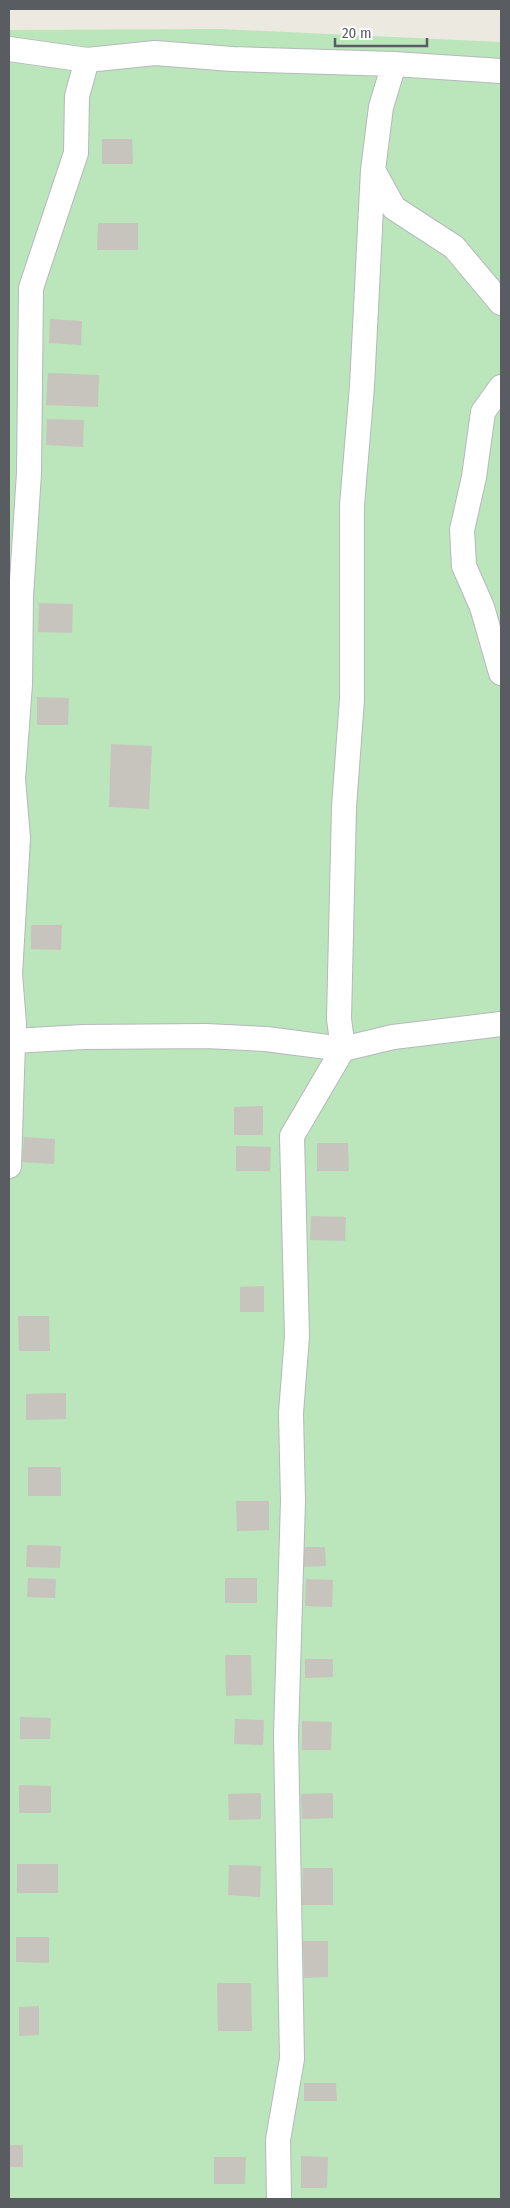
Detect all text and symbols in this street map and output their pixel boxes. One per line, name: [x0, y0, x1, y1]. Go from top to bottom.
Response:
scale bar: [335, 15, 428, 47]
text: 20 m: [342, 24, 372, 42]

